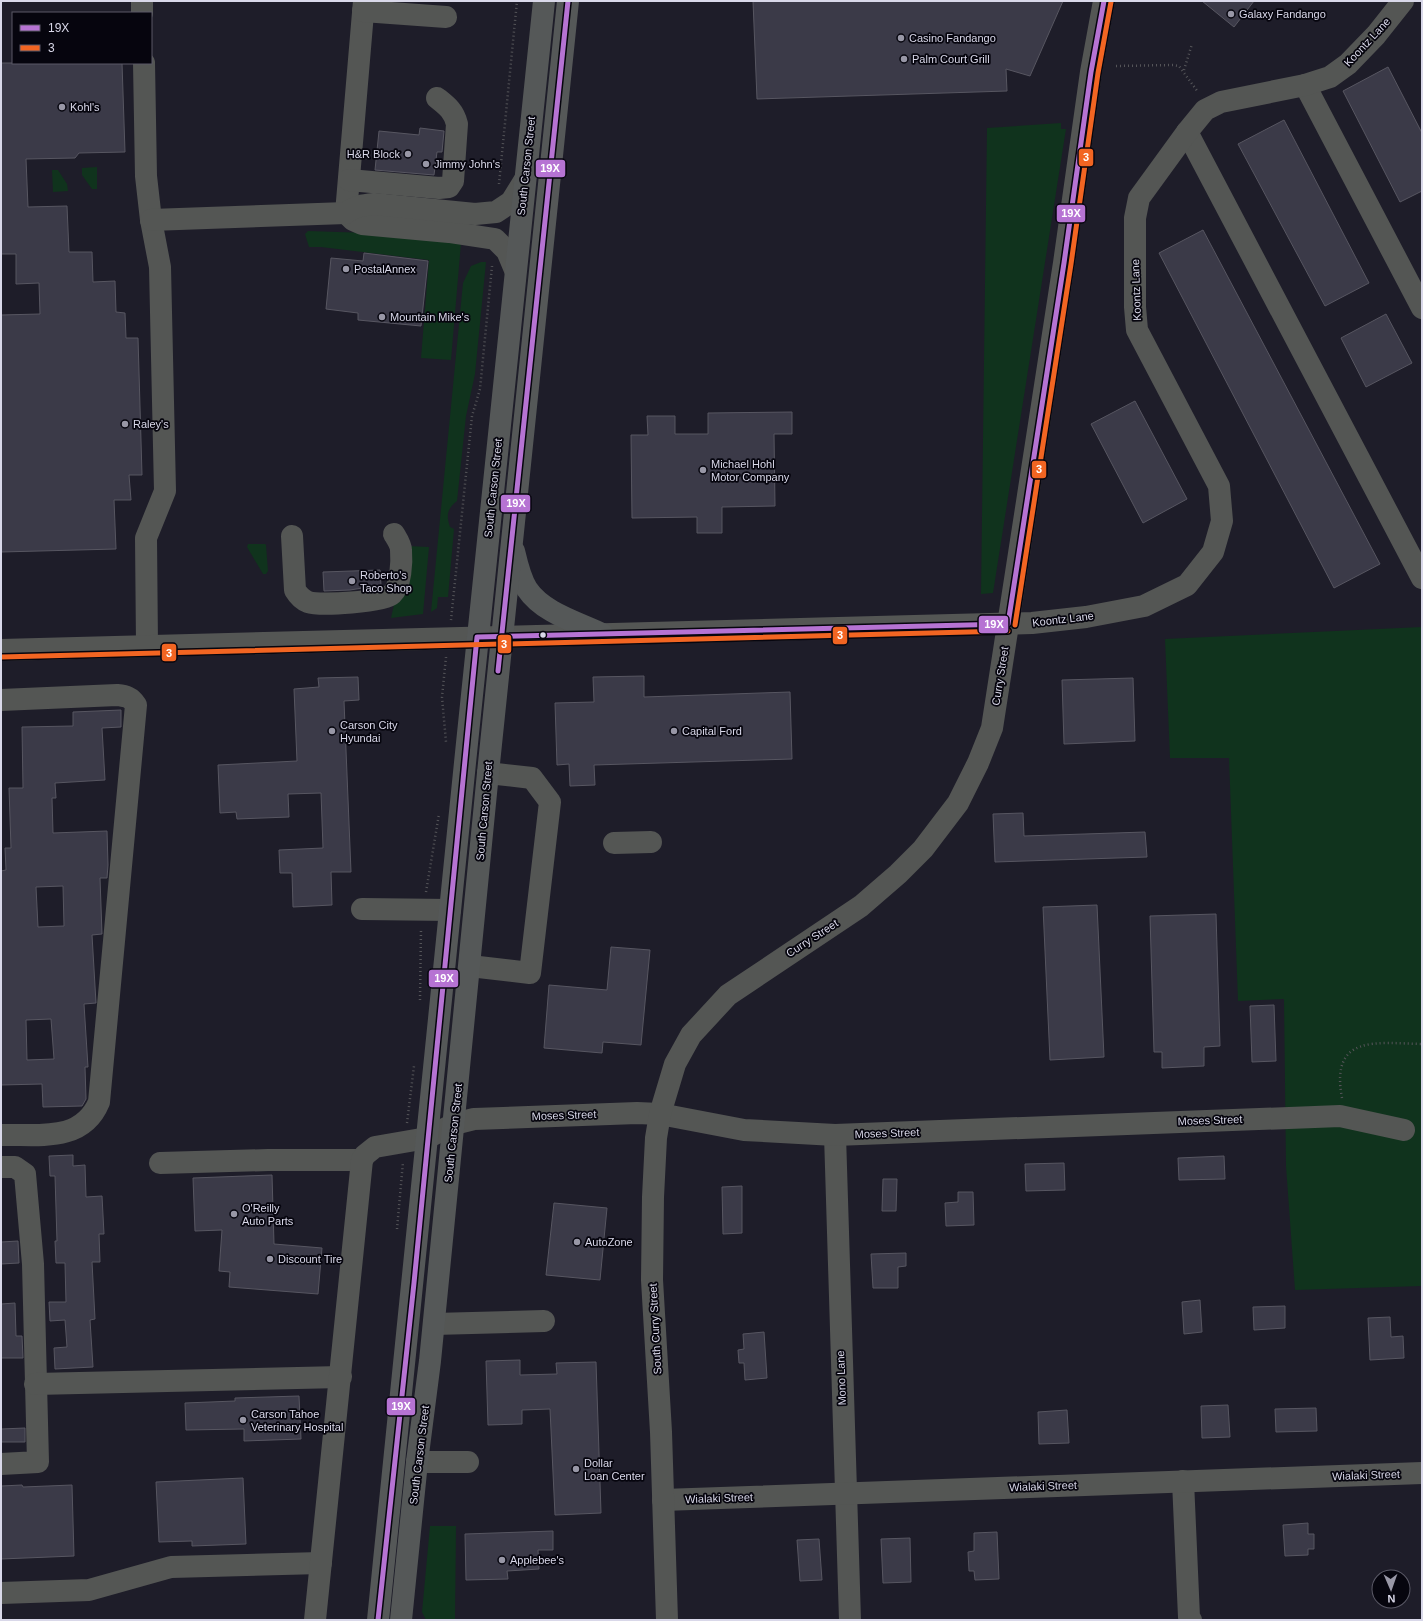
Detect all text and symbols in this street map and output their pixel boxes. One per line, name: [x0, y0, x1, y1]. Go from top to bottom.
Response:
place label: Galaxy Fandango: [1239, 8, 1326, 20]
marker: Galaxy Fandango: [1226, 9, 1236, 19]
legend: [12, 12, 152, 64]
street label: Koontz Lane: [1342, 15, 1392, 69]
text: 19X: [48, 21, 69, 35]
place label: Casino Fandango: [909, 32, 996, 44]
marker: Casino Fandango: [896, 33, 906, 43]
text: 3: [48, 41, 55, 55]
place label: Palm Court Grill: [912, 53, 990, 65]
marker: Palm Court Grill: [899, 54, 909, 64]
place label: Kohl's: [70, 101, 100, 113]
marker: Kohl's: [57, 102, 67, 112]
street label: South Carson Street: [515, 116, 537, 216]
place label: H&R Block: [347, 148, 400, 160]
line badge: 3: [1078, 148, 1094, 167]
marker: H&R Block: [403, 149, 413, 159]
text: 3: [1083, 151, 1089, 163]
place label: Jimmy John's: [434, 158, 501, 170]
marker: Jimmy John's: [421, 159, 431, 169]
line badge: 19X: [535, 159, 566, 178]
text: 19X: [540, 162, 560, 174]
line badge: 19X: [1056, 204, 1086, 223]
text: 19X: [1061, 207, 1081, 219]
street label: Koontz Lane: [1129, 259, 1143, 321]
place label: PostalAnnex: [354, 263, 416, 275]
marker: PostalAnnex: [341, 264, 351, 274]
place label: Mountain Mike's: [390, 311, 470, 323]
marker: Mountain Mike's: [377, 312, 387, 322]
place label: Raley's: [133, 418, 169, 430]
marker: Raley's: [120, 419, 130, 429]
street label: South Carson Street: [482, 438, 504, 538]
place label: Michael Hohl Motor Company: [711, 458, 790, 483]
line badge: 3: [1031, 460, 1047, 479]
text: 3: [1036, 463, 1042, 475]
marker: Michael Hohl Motor Company: [698, 465, 708, 475]
line badge: 19X: [500, 494, 531, 513]
text: 19X: [506, 497, 526, 509]
place label: Roberto's Taco Shop: [360, 569, 412, 594]
marker: Roberto's Taco Shop: [347, 576, 357, 586]
street label: Koontz Lane: [1032, 609, 1094, 629]
line badge: 19X: [978, 615, 1009, 634]
text: 19X: [984, 618, 1004, 630]
line badge: 3: [832, 626, 848, 645]
text: 3: [837, 629, 843, 641]
unlabelled marker: [538, 630, 548, 640]
line badge: 3: [497, 634, 512, 654]
text: 3: [501, 638, 507, 650]
line badge: 3: [161, 643, 177, 662]
street label: Curry Street: [989, 646, 1011, 706]
text: 3: [166, 647, 172, 659]
place label: Carson City Hyundai: [340, 719, 398, 744]
place label: Capital Ford: [682, 725, 742, 737]
marker: Carson City Hyundai: [327, 726, 337, 736]
marker: Capital Ford: [669, 726, 679, 736]
street label: South Carson Street: [474, 761, 494, 861]
street label: Curry Street: [784, 917, 840, 959]
line badge: 19X: [428, 969, 459, 988]
text: 19X: [434, 972, 454, 984]
street label: South Carson Street: [442, 1083, 464, 1183]
street label: Moses Street: [531, 1108, 597, 1122]
street label: Moses Street: [1177, 1113, 1243, 1127]
street label: Moses Street: [854, 1126, 920, 1140]
place label: O'Reilly Auto Parts: [242, 1202, 294, 1227]
marker: O'Reilly Auto Parts: [229, 1209, 239, 1219]
place label: AutoZone: [585, 1236, 633, 1248]
marker: AutoZone: [572, 1237, 582, 1247]
place label: Discount Tire: [278, 1253, 342, 1265]
marker: Discount Tire: [265, 1254, 275, 1264]
street label: South Curry Street: [647, 1283, 663, 1375]
street label: Mono Lane: [834, 1350, 848, 1406]
line badge: 19X: [386, 1397, 416, 1416]
text: 19X: [391, 1400, 411, 1412]
street label: South Carson Street: [407, 1405, 431, 1505]
place label: Carson Tahoe Veterinary Hospital: [251, 1408, 343, 1433]
marker: Carson Tahoe Veterinary Hospital: [238, 1415, 248, 1425]
place label: Dollar Loan Center: [584, 1457, 645, 1482]
marker: Dollar Loan Center: [571, 1464, 581, 1474]
street label: Wialaki Street: [1332, 1468, 1400, 1482]
street label: Wialaki Street: [1009, 1479, 1077, 1493]
street label: Wialaki Street: [685, 1491, 753, 1505]
place label: Applebee's: [510, 1554, 565, 1566]
marker: Applebee's: [497, 1555, 507, 1565]
north arrow: [1371, 1569, 1411, 1609]
text: N: [1387, 1593, 1396, 1605]

